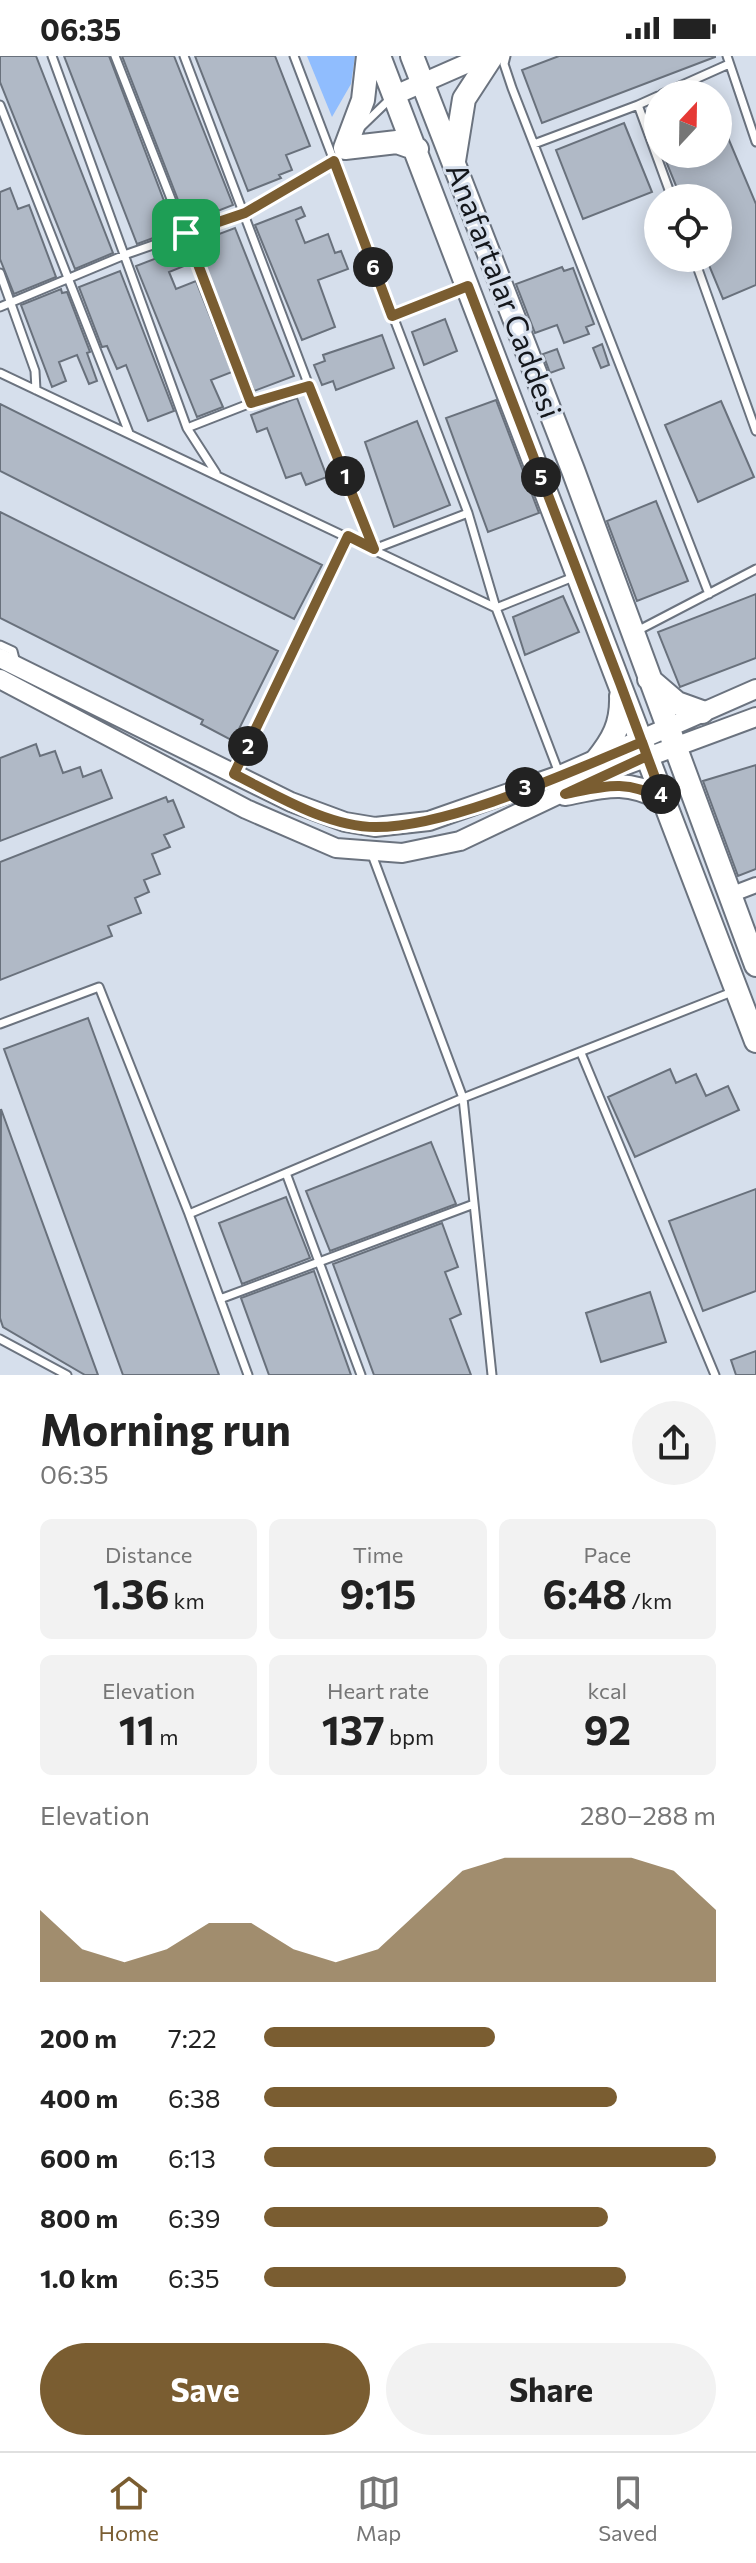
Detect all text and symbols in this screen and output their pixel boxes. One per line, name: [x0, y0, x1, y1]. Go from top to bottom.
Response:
text: 06:35: [40, 10, 121, 47]
north arrow: [644, 80, 732, 168]
map controls: [644, 80, 732, 272]
street label: Anafartalar Caddesi: [440, 157, 571, 423]
button: locate: [644, 184, 732, 272]
pin: [152, 199, 220, 267]
icon: arrive: [164, 211, 208, 255]
pin: 6: [353, 247, 393, 287]
text: 6: [366, 253, 380, 280]
pin: 1: [325, 456, 365, 496]
pin: 5: [521, 457, 561, 497]
text: 1: [340, 462, 350, 489]
text: 5: [535, 463, 547, 490]
pin: 2: [228, 726, 268, 766]
text: 2: [242, 732, 254, 759]
pin: 3: [505, 767, 545, 807]
text: 3: [519, 773, 531, 800]
pin: 4: [641, 774, 681, 814]
text: 4: [654, 780, 668, 807]
text: Morning run: [40, 1401, 291, 1455]
button: share: [632, 1401, 716, 1485]
text: 06:35: [40, 1458, 109, 1489]
text: Distance: [105, 1541, 192, 1568]
text: Time: [353, 1541, 403, 1568]
text: Pace: [583, 1541, 631, 1568]
text: 1.36: [93, 1568, 169, 1617]
text: 9:15: [340, 1568, 416, 1617]
text: 6:48: [542, 1568, 627, 1617]
text: km: [169, 1587, 205, 1614]
text: /km: [627, 1587, 672, 1614]
text: Elevation: [102, 1677, 195, 1704]
text: Heart rate: [327, 1677, 429, 1704]
text: kcal: [588, 1677, 627, 1704]
text: 11: [119, 1704, 155, 1753]
text: 137: [322, 1704, 385, 1753]
text: 92: [584, 1704, 631, 1753]
text: m: [155, 1723, 178, 1750]
text: bpm: [385, 1723, 434, 1750]
text: Elevation: [40, 1799, 150, 1830]
text: 280–288 m: [580, 1799, 716, 1830]
text: 200 m: [40, 2022, 117, 2053]
text: 7:22: [168, 2022, 217, 2053]
text: 400 m: [40, 2082, 118, 2113]
text: 6:38: [168, 2082, 221, 2113]
text: 600 m: [40, 2142, 118, 2173]
text: 6:13: [168, 2142, 216, 2173]
text: 800 m: [40, 2202, 118, 2233]
text: 6:39: [168, 2202, 221, 2233]
text: 1.0 km: [40, 2262, 118, 2293]
text: 6:35: [168, 2262, 220, 2293]
button: Save: [40, 2343, 370, 2435]
button: Share: [386, 2343, 716, 2435]
tab: Home: [98, 2471, 159, 2546]
tab: Map: [356, 2471, 401, 2546]
tab: Saved: [598, 2471, 658, 2546]

